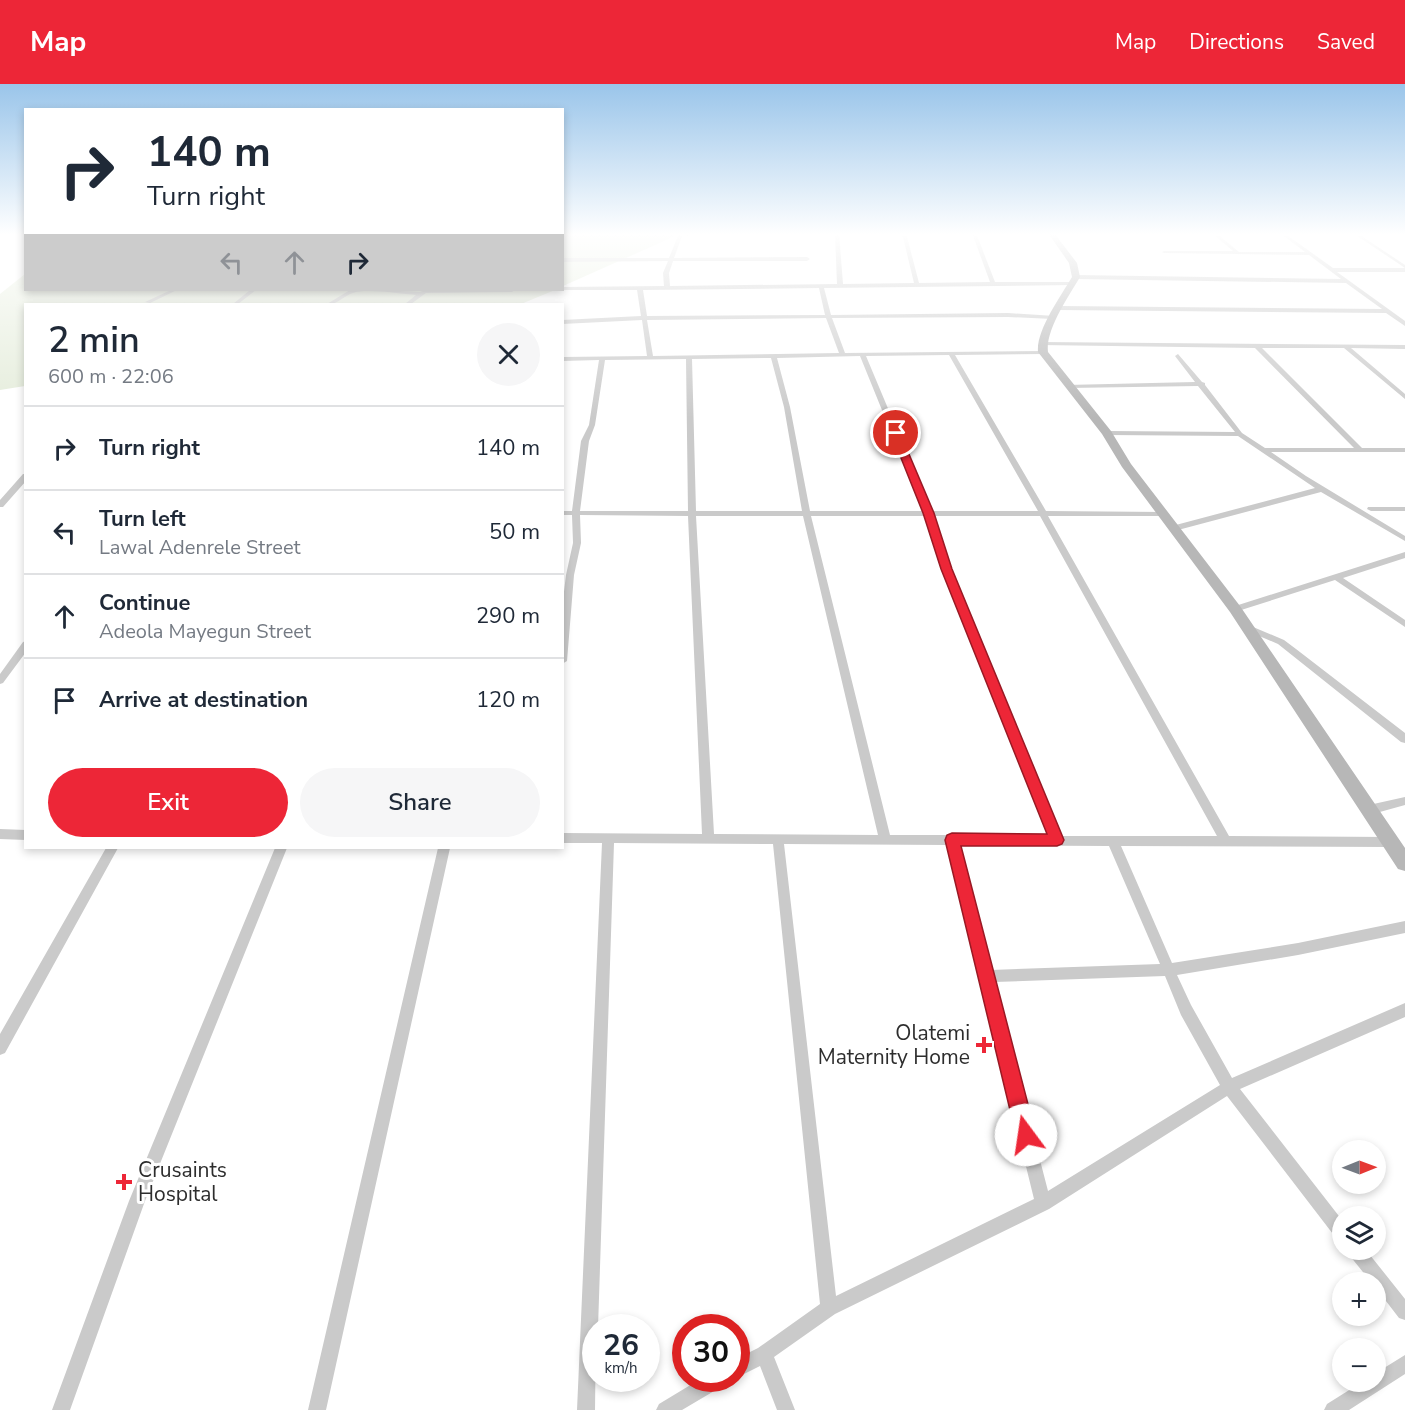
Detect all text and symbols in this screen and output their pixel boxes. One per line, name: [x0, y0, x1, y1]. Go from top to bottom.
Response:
text: Map: [30, 23, 86, 61]
text: Map: [1115, 28, 1156, 56]
text: Directions: [1189, 28, 1284, 56]
text: Saved: [1317, 28, 1375, 56]
text: 140 m: [147, 124, 271, 181]
icon: right: [48, 132, 126, 210]
text: Turn right: [147, 178, 265, 215]
icon: left: [215, 246, 248, 279]
icon: ahead: [278, 246, 311, 279]
icon: right: [341, 246, 374, 279]
text: 2 min: [48, 316, 140, 365]
button: close: [477, 323, 540, 386]
text: 600 m · 22:06: [48, 363, 174, 390]
pin: [870, 407, 921, 458]
icon: arrive: [879, 416, 912, 449]
icon: right: [48, 432, 81, 465]
text: Turn right: [99, 433, 200, 463]
text: 140 m: [476, 433, 540, 463]
text: Turn left: [99, 504, 186, 534]
icon: left: [48, 516, 81, 549]
text: 50 m: [489, 517, 540, 547]
text: Lawal Adenrele Street: [99, 534, 301, 561]
text: Continue: [99, 588, 190, 618]
icon: ahead: [48, 600, 81, 633]
text: 290 m: [476, 601, 540, 631]
text: Adeola Mayegun Street: [99, 618, 311, 645]
icon: arrive: [48, 684, 81, 717]
text: Arrive at destination: [99, 685, 308, 715]
text: 120 m: [476, 685, 540, 715]
button: Exit: [48, 768, 288, 837]
button: Share: [300, 768, 540, 837]
place label: Olatemi Maternity Home: [818, 1019, 970, 1071]
marker: Olatemi Maternity Home: [975, 1036, 993, 1054]
position arrow: [994, 1103, 1058, 1167]
north arrow: [1332, 1140, 1386, 1194]
map controls: [1332, 1140, 1386, 1392]
place label: Crusaints Hospital: [138, 1156, 227, 1208]
marker: Crusaints Hospital: [115, 1173, 133, 1191]
button: layers: [1332, 1206, 1386, 1260]
button: +: [1332, 1272, 1386, 1326]
speed limit sign: 30: [672, 1314, 750, 1392]
text: 26: [603, 1325, 639, 1366]
button: −: [1332, 1338, 1386, 1392]
text: km/h: [604, 1358, 638, 1378]

